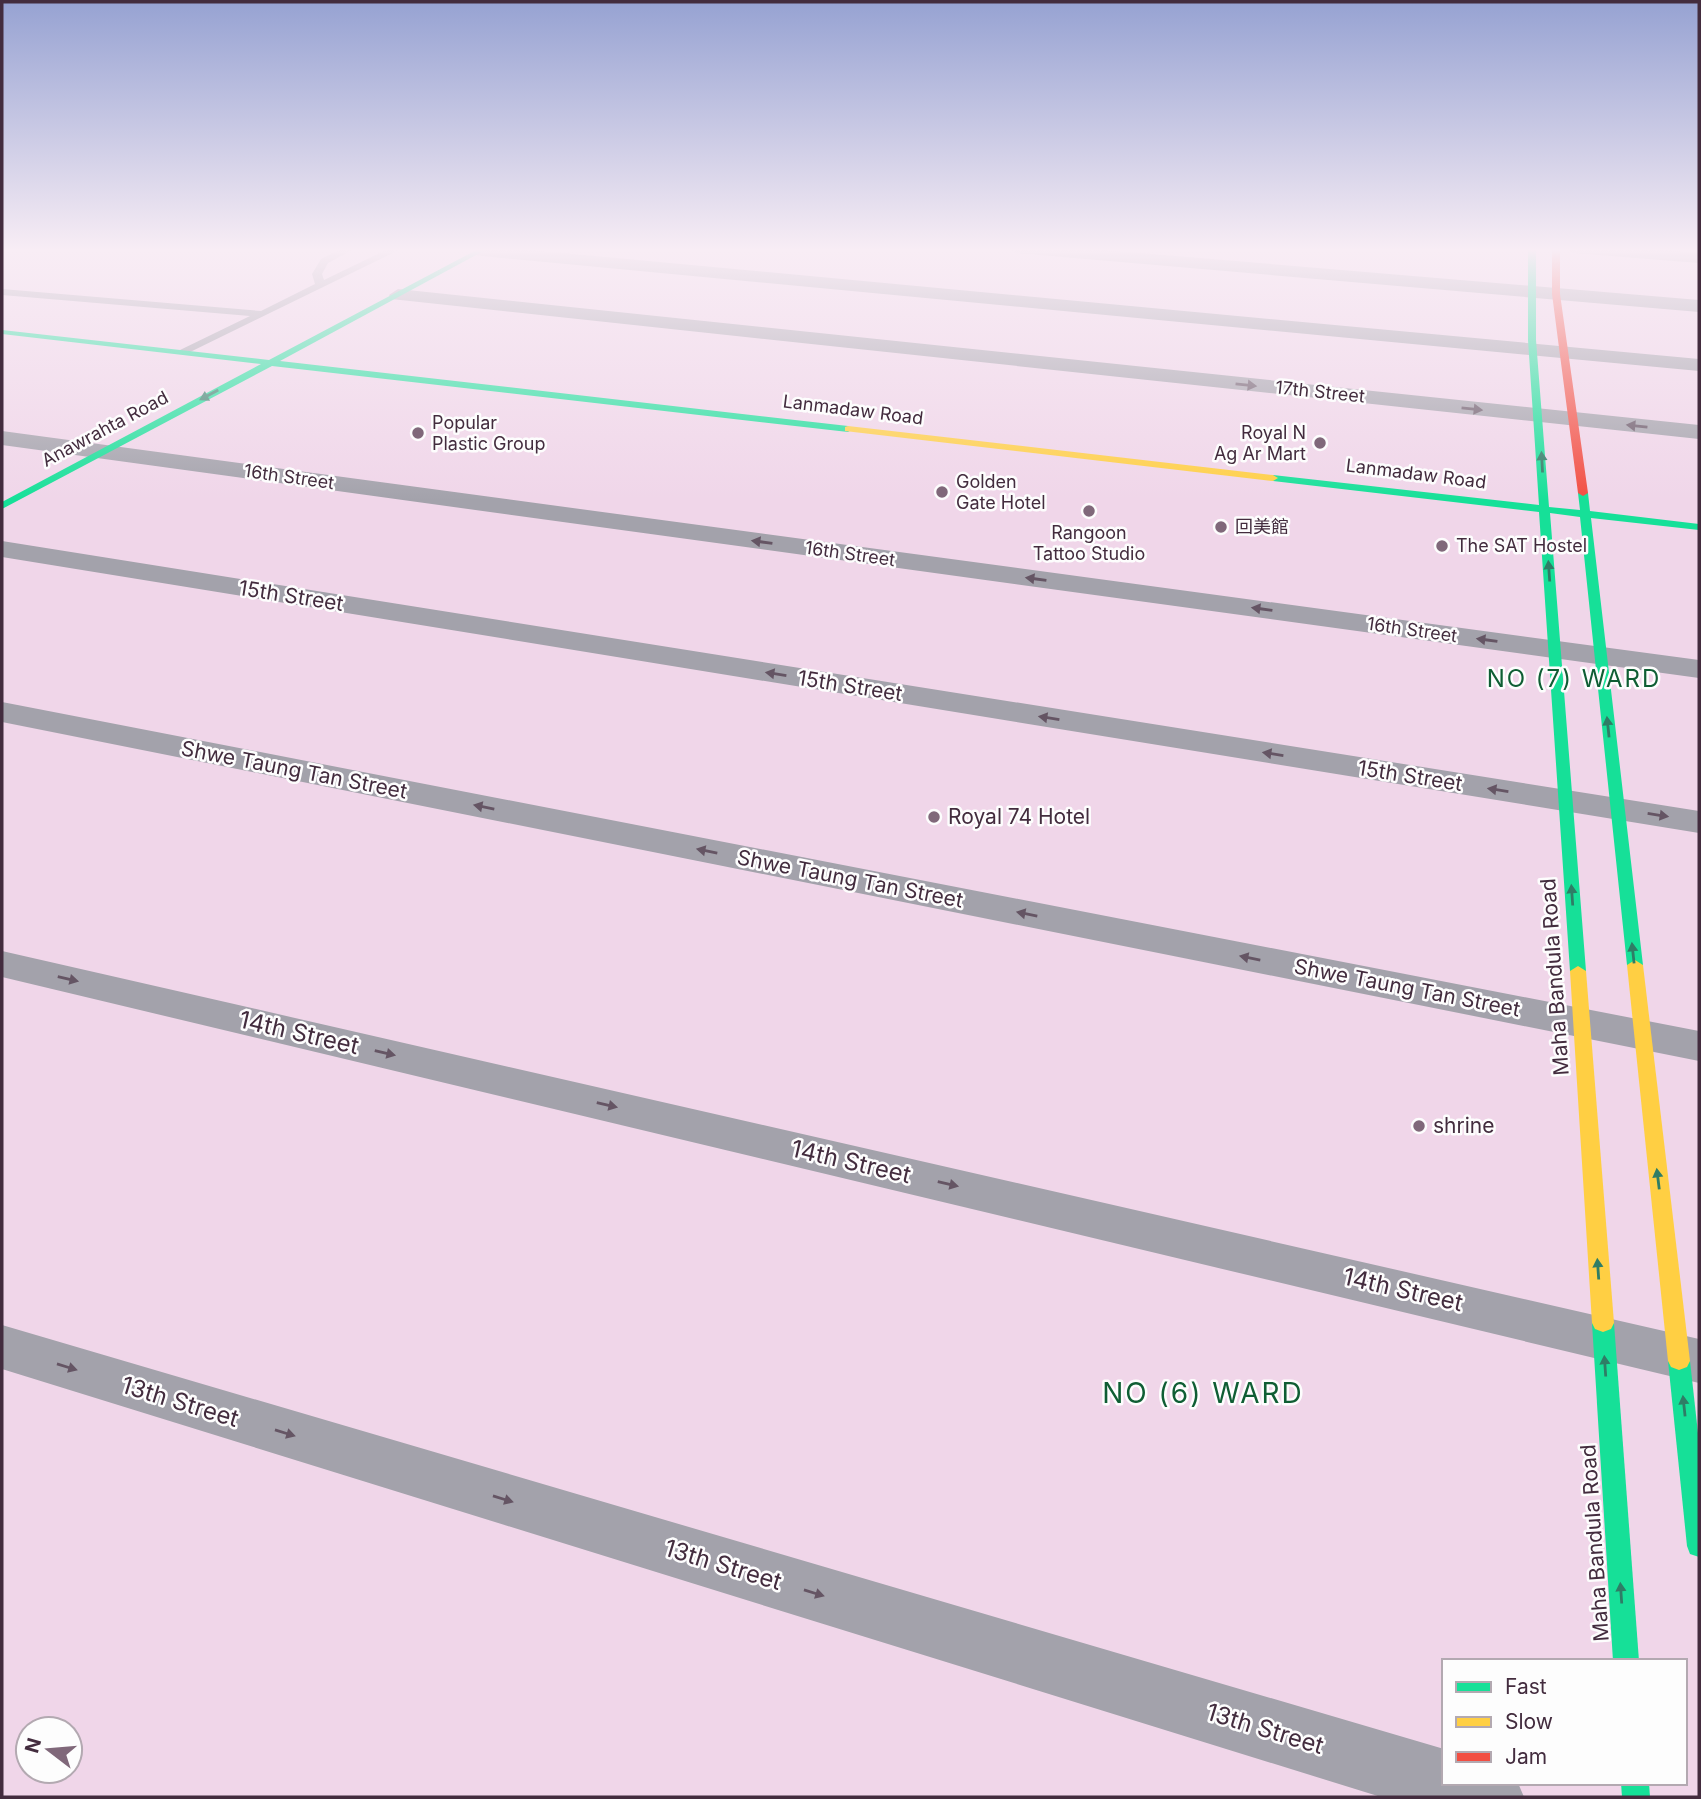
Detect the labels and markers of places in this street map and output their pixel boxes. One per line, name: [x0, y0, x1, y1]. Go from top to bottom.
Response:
place label: Popular Plastic Group: [432, 412, 545, 454]
place label: Royal N Ag Ar Mart: [1214, 422, 1306, 464]
marker: Popular Plastic Group: [410, 425, 426, 441]
marker: Royal N Ag Ar Mart: [1312, 435, 1328, 451]
place label: Golden Gate Hotel: [956, 471, 1046, 513]
marker: Golden Gate Hotel: [934, 484, 950, 500]
marker: Rangoon Tattoo Studio: [1081, 503, 1097, 519]
place label: 回美館: [1235, 516, 1289, 537]
marker: 回美館: [1213, 519, 1229, 535]
place label: Rangoon Tattoo Studio: [1033, 522, 1145, 564]
place label: The SAT Hostel: [1456, 535, 1587, 556]
marker: The SAT Hostel: [1434, 538, 1450, 554]
place label: Royal 74 Hotel: [948, 804, 1090, 829]
marker: Royal 74 Hotel: [926, 809, 942, 825]
place label: shrine: [1433, 1113, 1494, 1138]
marker: shrine: [1411, 1118, 1427, 1134]

